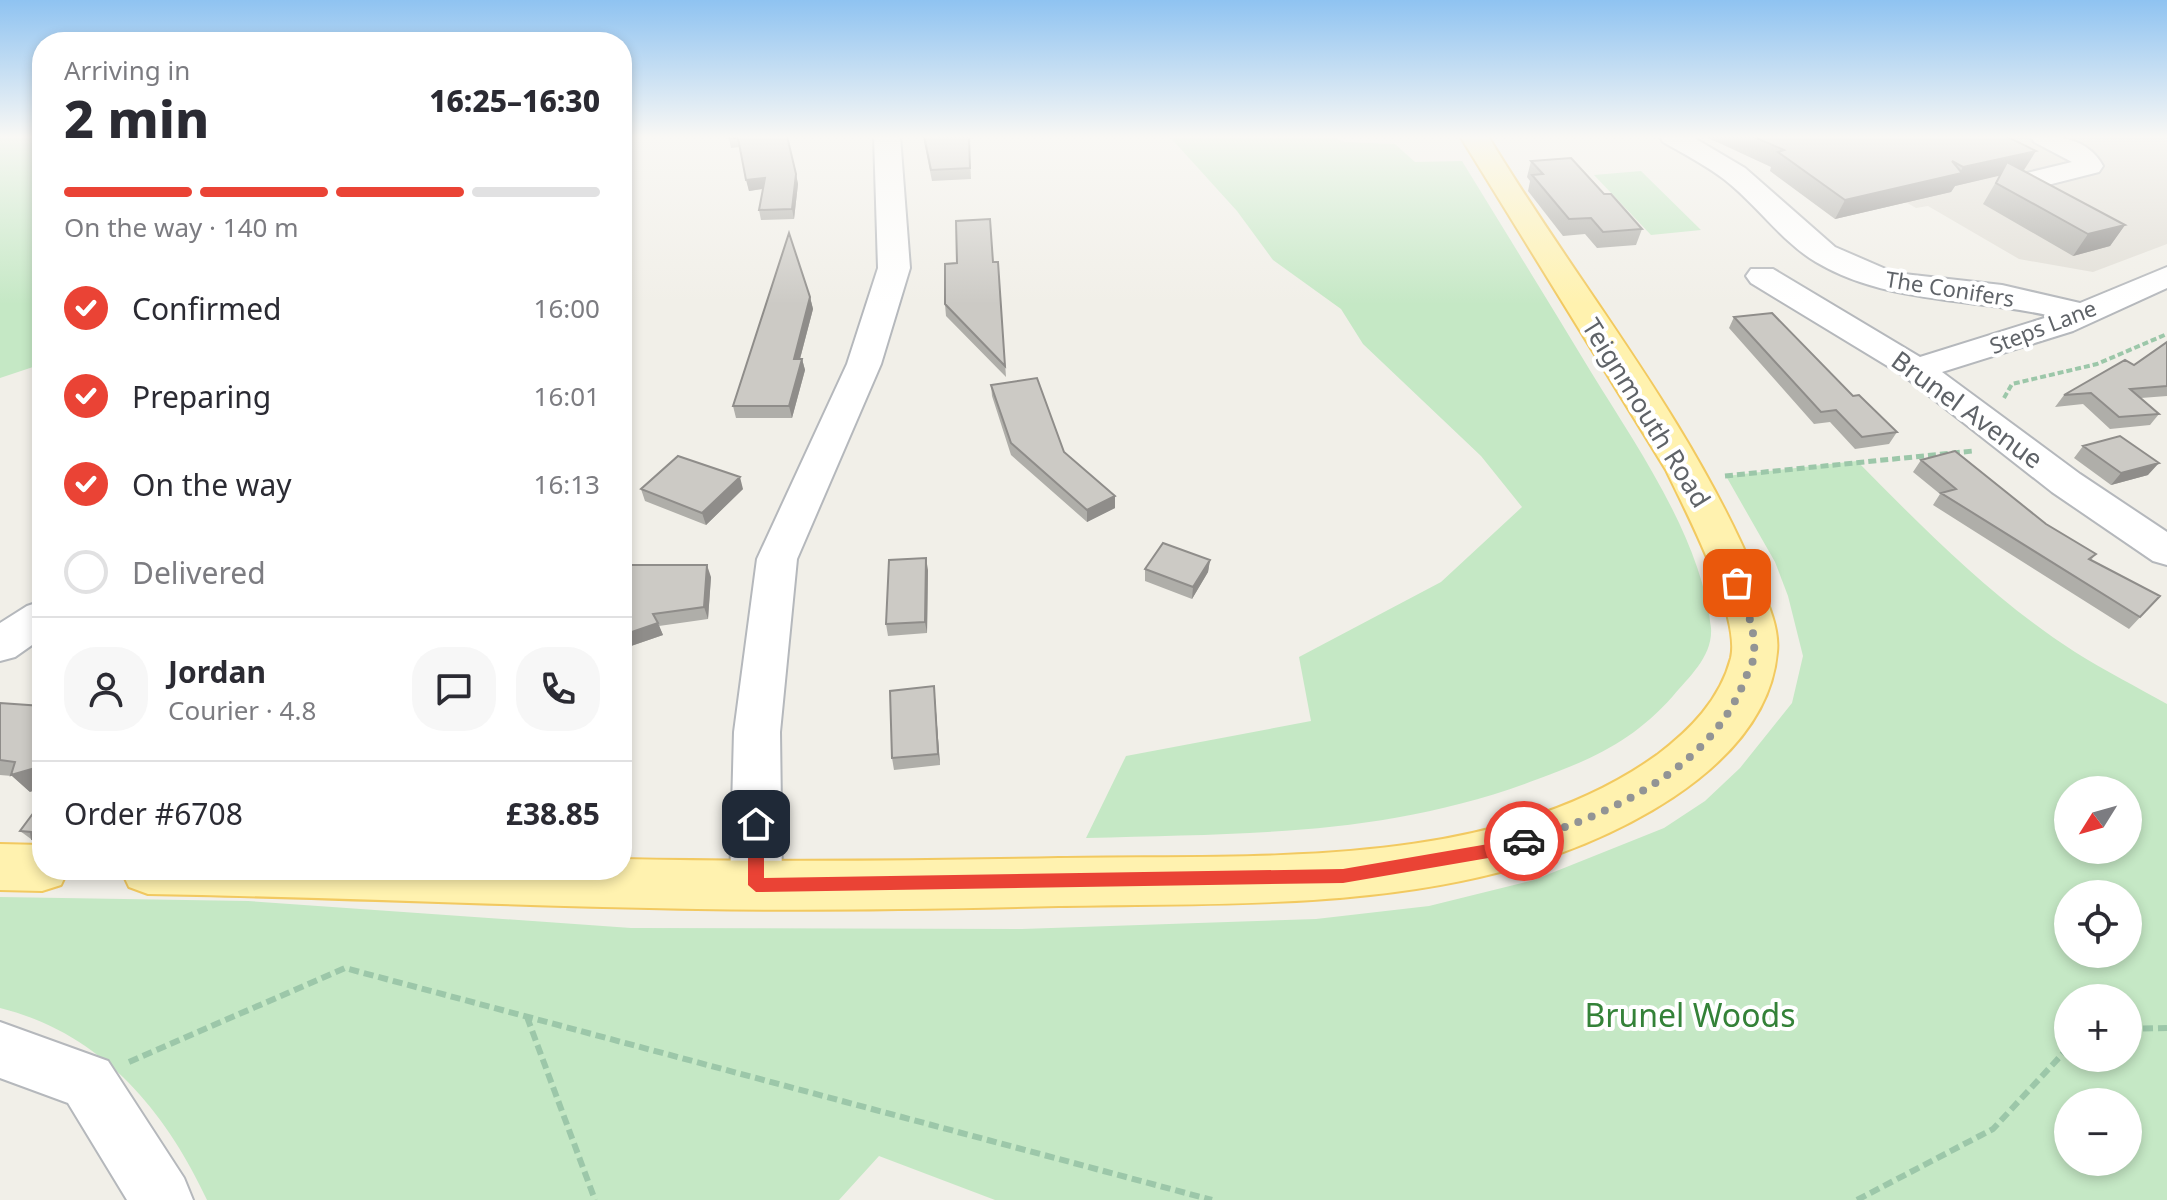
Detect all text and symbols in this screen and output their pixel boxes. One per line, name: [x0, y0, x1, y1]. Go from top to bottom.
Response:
text: Arriving in: [64, 52, 190, 88]
text: 16:25–16:30: [429, 80, 600, 121]
text: 2 min: [64, 82, 209, 153]
text: On the way · 140 m: [64, 209, 298, 245]
street label: The Conifers: [1884, 263, 2017, 313]
icon: check: [64, 286, 108, 330]
text: Confirmed: [132, 288, 282, 329]
text: 16:00: [534, 290, 600, 326]
street label: Steps Lane: [1985, 292, 2100, 360]
street label: Teignmouth Road: [1574, 311, 1720, 514]
street label: Brunel Avenue: [1885, 342, 2051, 476]
icon: check: [64, 374, 108, 418]
text: Preparing: [132, 376, 271, 417]
text: 16:01: [534, 378, 600, 414]
icon: check: [64, 462, 108, 506]
text: On the way: [132, 464, 292, 505]
text: 16:13: [534, 466, 600, 502]
pin: [1703, 549, 1771, 617]
text: Delivered: [132, 552, 266, 593]
icon: bag: [1715, 561, 1759, 605]
button: person: [64, 647, 148, 731]
button: chat: [412, 647, 496, 731]
button: phone: [516, 647, 600, 731]
text: Jordan: [168, 651, 266, 692]
text: Courier · 4.8: [168, 692, 316, 728]
north arrow: [2054, 776, 2142, 864]
map controls: [2054, 776, 2142, 1176]
pin: [722, 790, 790, 858]
text: Order #6708: [64, 793, 243, 834]
text: £38.85: [506, 793, 600, 834]
courier: [1484, 801, 1564, 881]
icon: home: [734, 802, 778, 846]
icon: car: [1502, 819, 1546, 863]
button: locate: [2054, 880, 2142, 968]
button: +: [2054, 984, 2142, 1072]
park label: Brunel Woods: [1584, 993, 1796, 1036]
button: −: [2054, 1088, 2142, 1176]

